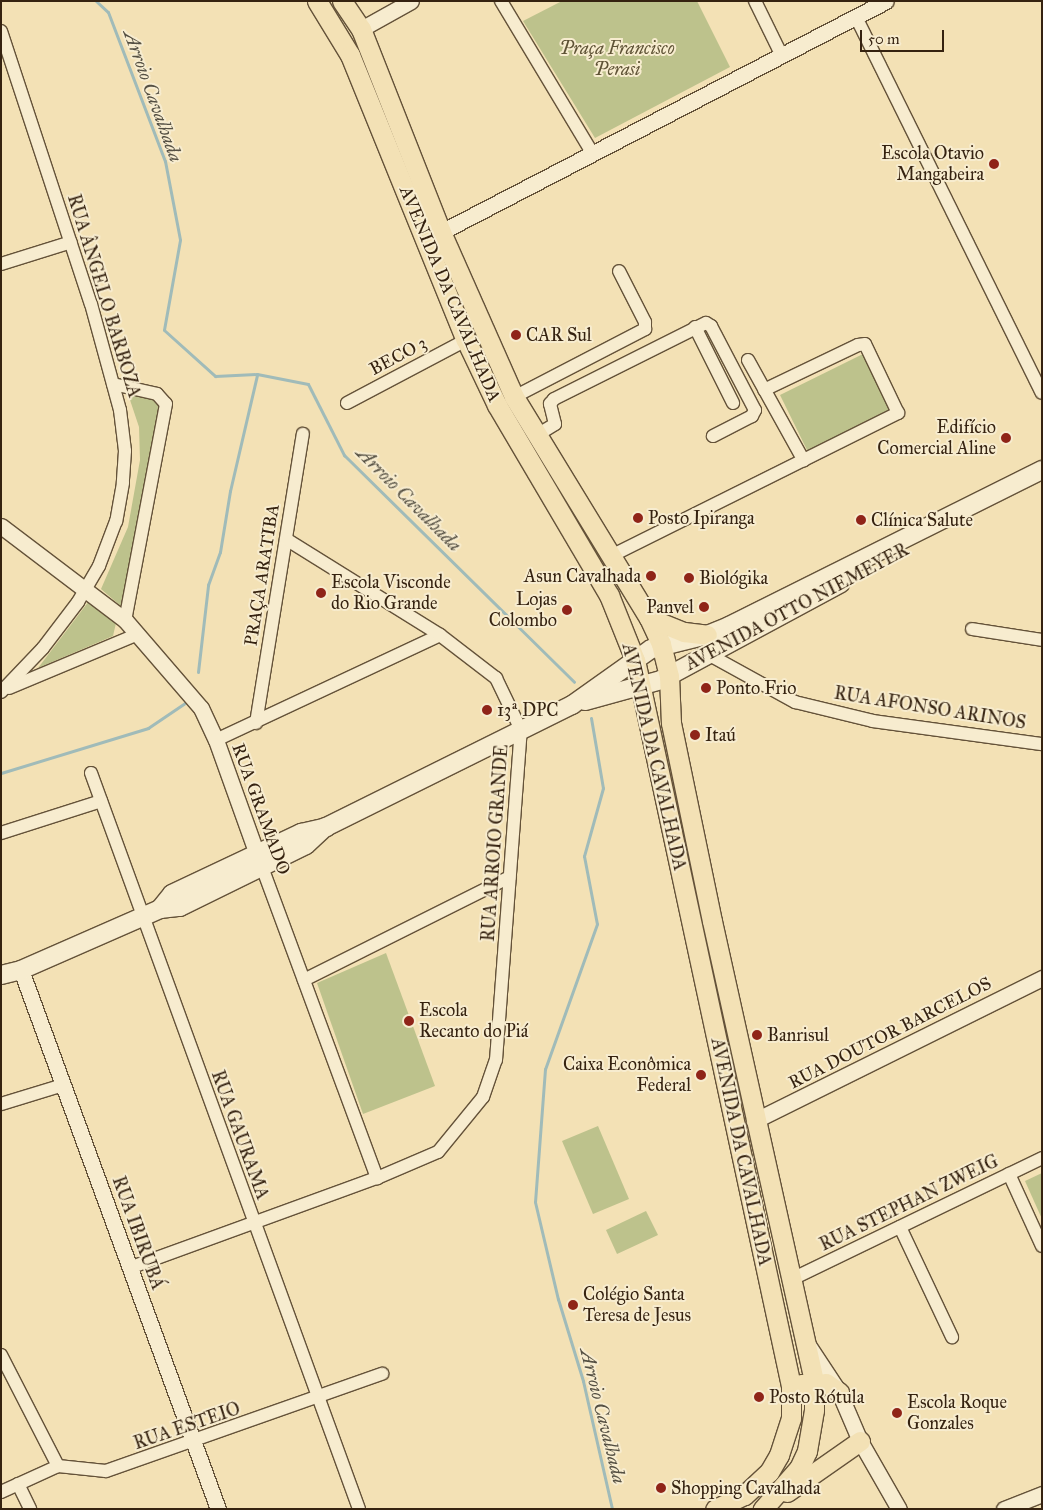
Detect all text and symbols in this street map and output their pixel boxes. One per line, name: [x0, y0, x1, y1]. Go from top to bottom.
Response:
scale bar: [863, 20, 947, 52]
water label: Arroio Cavalhada: [119, 27, 187, 165]
text: 50 m: [868, 30, 900, 48]
park label: Praça Francisco Perasi: [559, 38, 675, 80]
place label: Escola Otavio Mangabeira: [881, 143, 984, 186]
marker: Escola Otavio Mangabeira: [988, 158, 1000, 170]
street label: AVENIDA DA CAVALHADA: [395, 183, 505, 405]
street label: RUA ÂNGELO BARBOZA: [63, 192, 145, 400]
place label: CAR Sul: [526, 324, 592, 346]
marker: CAR Sul: [510, 329, 522, 341]
street label: BECO 3: [366, 332, 430, 380]
place label: Edifício Comercial Aline: [877, 417, 996, 459]
marker: Edifício Comercial Aline: [1000, 432, 1012, 444]
water label: Arroio Cavalhada: [352, 442, 466, 556]
street label: PRAÇA ARATIBA: [240, 502, 284, 648]
place label: Posto Ipiranga: [648, 507, 755, 529]
place label: Clínica Salute: [871, 509, 973, 531]
marker: Posto Ipiranga: [632, 512, 644, 524]
marker: Clínica Salute: [855, 514, 867, 526]
street label: AVENIDA OTTO NIEMEYER: [682, 539, 912, 675]
place label: Asun Cavalhada: [524, 565, 641, 587]
place label: Biológika: [699, 567, 768, 589]
marker: Asun Cavalhada: [645, 570, 657, 582]
place label: Escola Visconde do Rio Grande: [331, 572, 451, 614]
marker: Biológika: [683, 572, 695, 584]
marker: Escola Visconde do Rio Grande: [315, 587, 327, 599]
place label: Lojas Colombo: [489, 589, 557, 632]
place label: Panvel: [646, 596, 694, 618]
marker: Panvel: [698, 601, 710, 613]
marker: Lojas Colombo: [561, 604, 573, 616]
street label: AVENIDA DA CAVALHADA: [617, 641, 691, 873]
place label: Ponto Frio: [716, 677, 796, 699]
marker: Ponto Frio: [700, 682, 712, 694]
street label: RUA AFONSO ARINOS: [833, 682, 1027, 734]
place label: 13ª DPC: [497, 699, 558, 721]
marker: 13ª DPC: [481, 704, 493, 716]
place label: Itaú: [705, 724, 736, 746]
marker: Itaú: [689, 729, 701, 741]
street label: RUA GRAMADO: [227, 740, 295, 878]
street label: RUA ARROIO GRANDE: [477, 744, 513, 942]
street label: RUA DOUTOR BARCELOS: [785, 972, 995, 1094]
place label: Escola Recanto do Piá: [419, 1000, 528, 1042]
marker: Escola Recanto do Piá: [403, 1015, 415, 1027]
place label: Banrisul: [767, 1024, 829, 1046]
marker: Banrisul: [751, 1029, 763, 1041]
street label: AVENIDA DA CAVALHADA: [706, 1036, 776, 1268]
place label: Caixa Econômica Federal: [563, 1054, 691, 1096]
street label: RUA GAURAMA: [207, 1067, 273, 1203]
marker: Caixa Econômica Federal: [695, 1069, 707, 1081]
street label: RUA STEPHAN ZWEIG: [816, 1150, 1002, 1256]
street label: RUA IBIRUBÁ: [107, 1173, 169, 1293]
place label: Colégio Santa Teresa de Jesus: [583, 1284, 691, 1326]
marker: Colégio Santa Teresa de Jesus: [567, 1299, 579, 1311]
water label: Arroio Cavalhada: [575, 1346, 631, 1486]
place label: Posto Rótula: [769, 1386, 864, 1408]
marker: Posto Rótula: [753, 1391, 765, 1403]
place label: Escola Roque Gonzales: [907, 1392, 1007, 1435]
street label: RUA ESTEIO: [131, 1398, 243, 1454]
marker: Escola Roque Gonzales: [891, 1407, 903, 1419]
place label: Shopping Cavalhada: [671, 1477, 820, 1499]
marker: Shopping Cavalhada: [655, 1482, 667, 1494]

